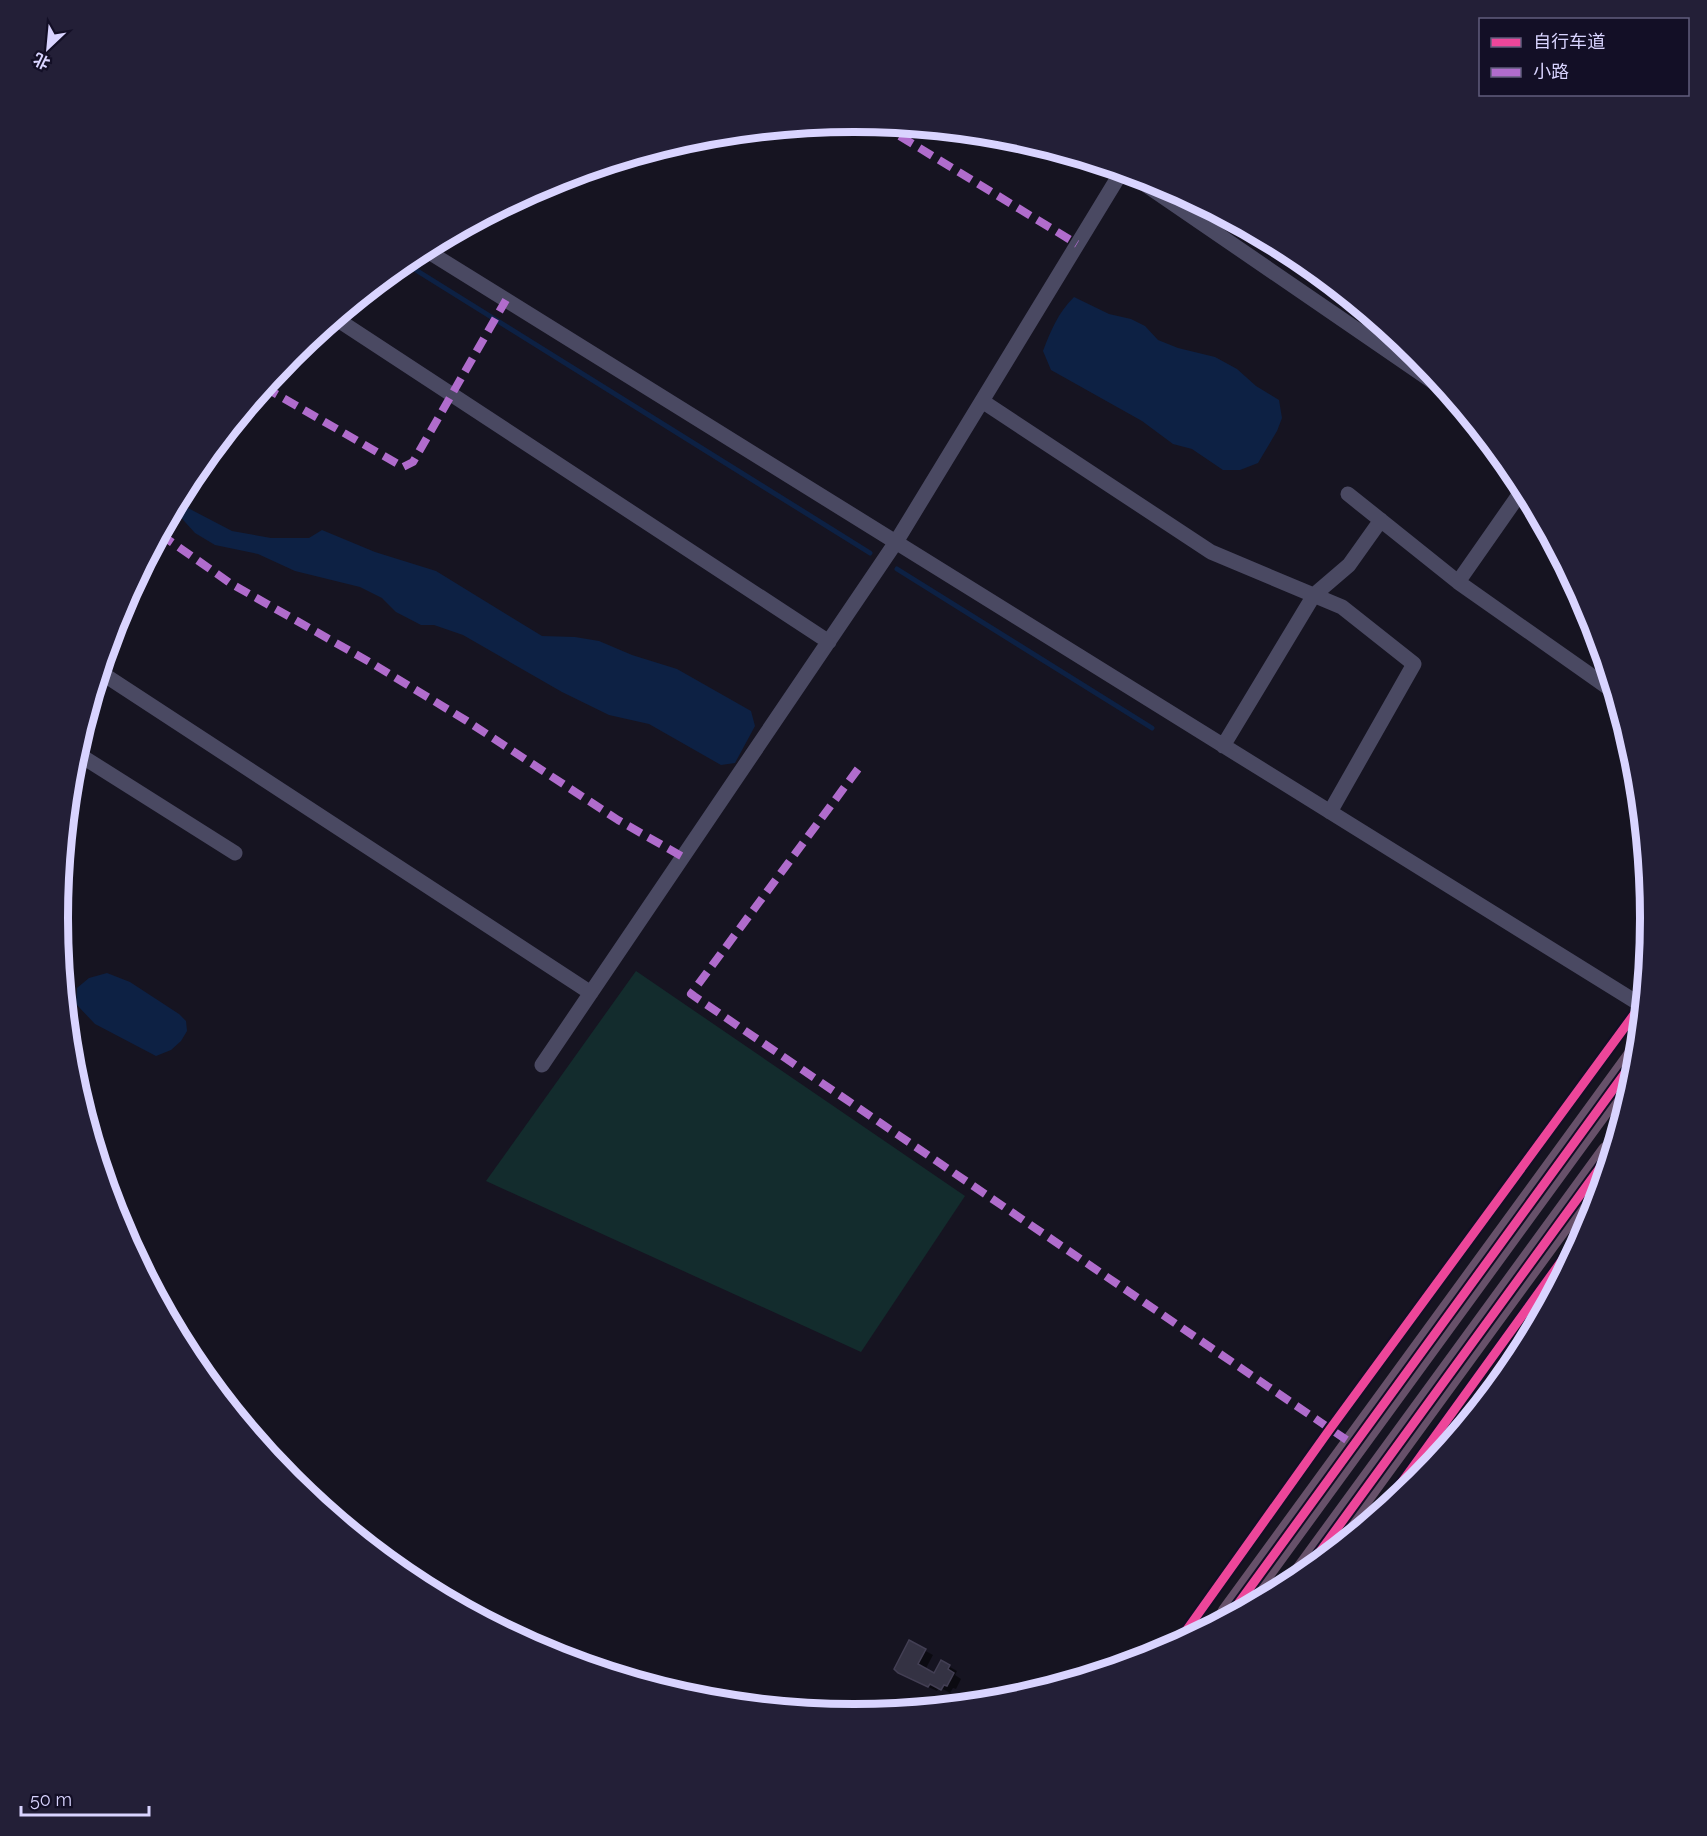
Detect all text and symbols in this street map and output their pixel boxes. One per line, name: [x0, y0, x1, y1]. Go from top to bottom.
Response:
north arrow: [18, 18, 78, 78]
legend: [1479, 18, 1689, 96]
text: 自行车道: [1533, 31, 1605, 52]
text: 北: [30, 49, 53, 73]
text: 小路: [1533, 61, 1569, 82]
scale bar: [21, 1779, 148, 1817]
text: 50 m: [30, 1789, 72, 1810]

